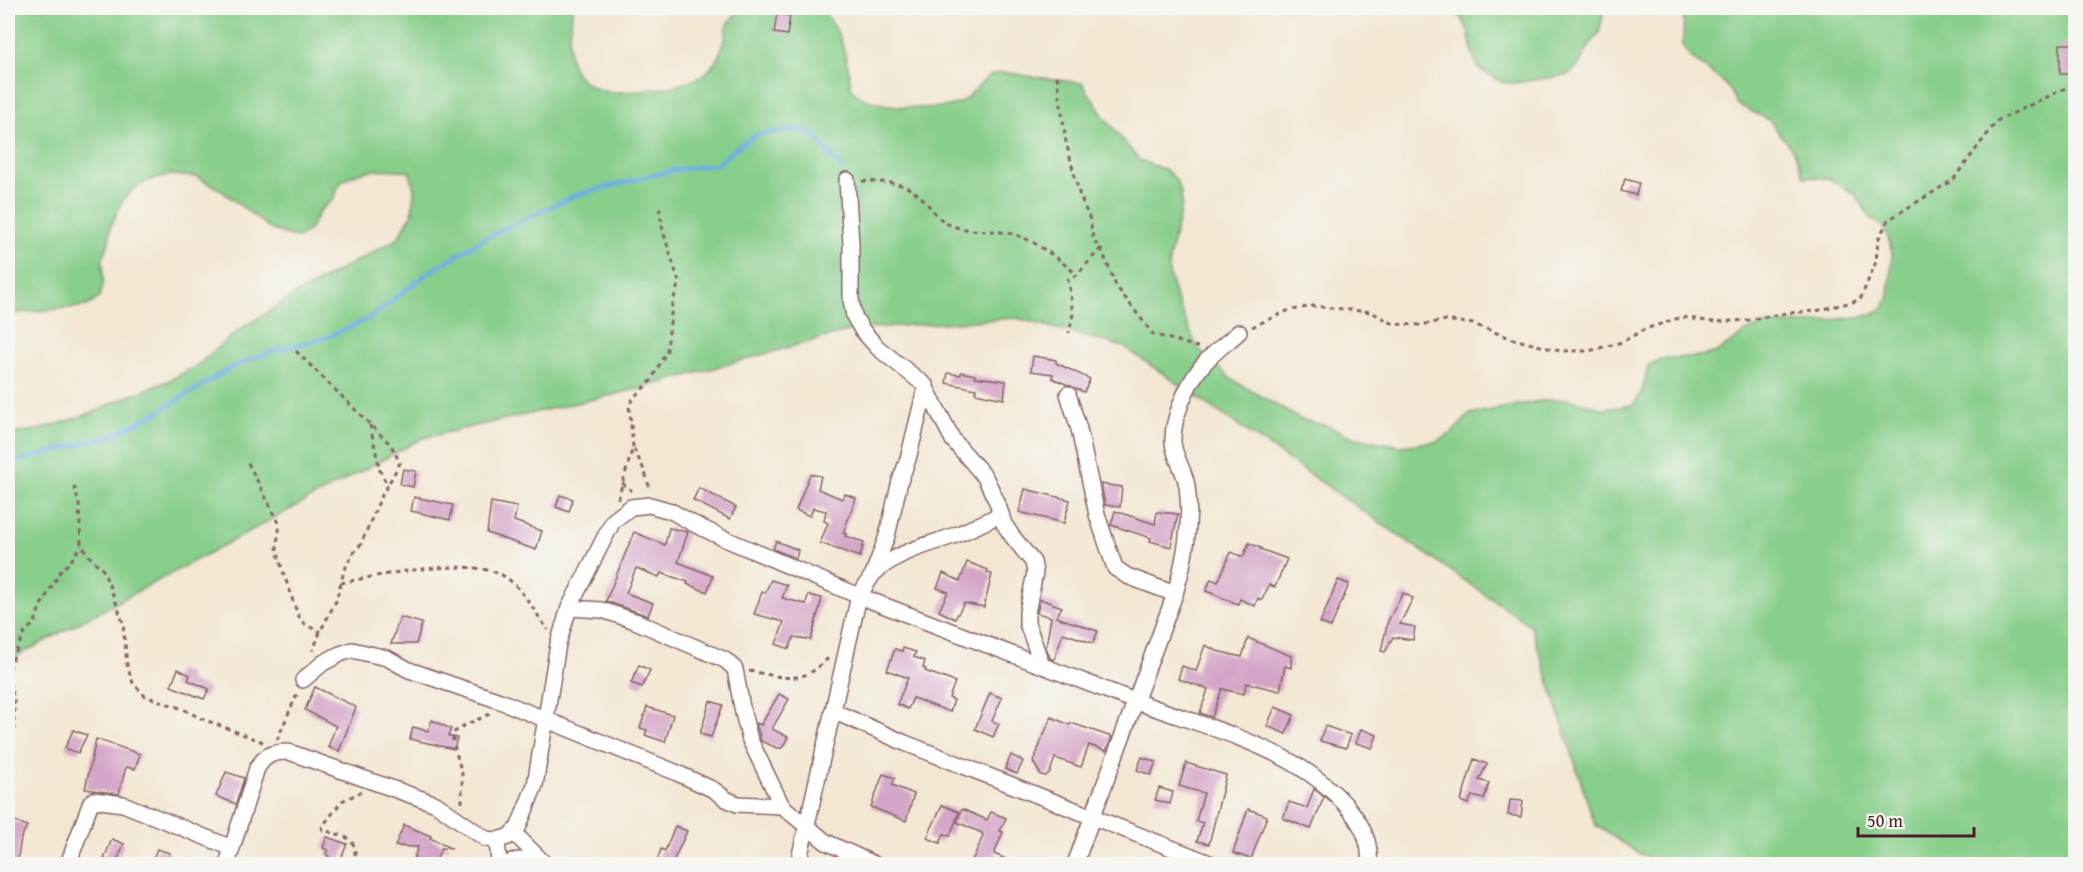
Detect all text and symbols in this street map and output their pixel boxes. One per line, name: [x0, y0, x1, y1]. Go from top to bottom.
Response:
scale bar: [1858, 800, 1974, 838]
text: 50 m: [1867, 807, 1903, 834]

